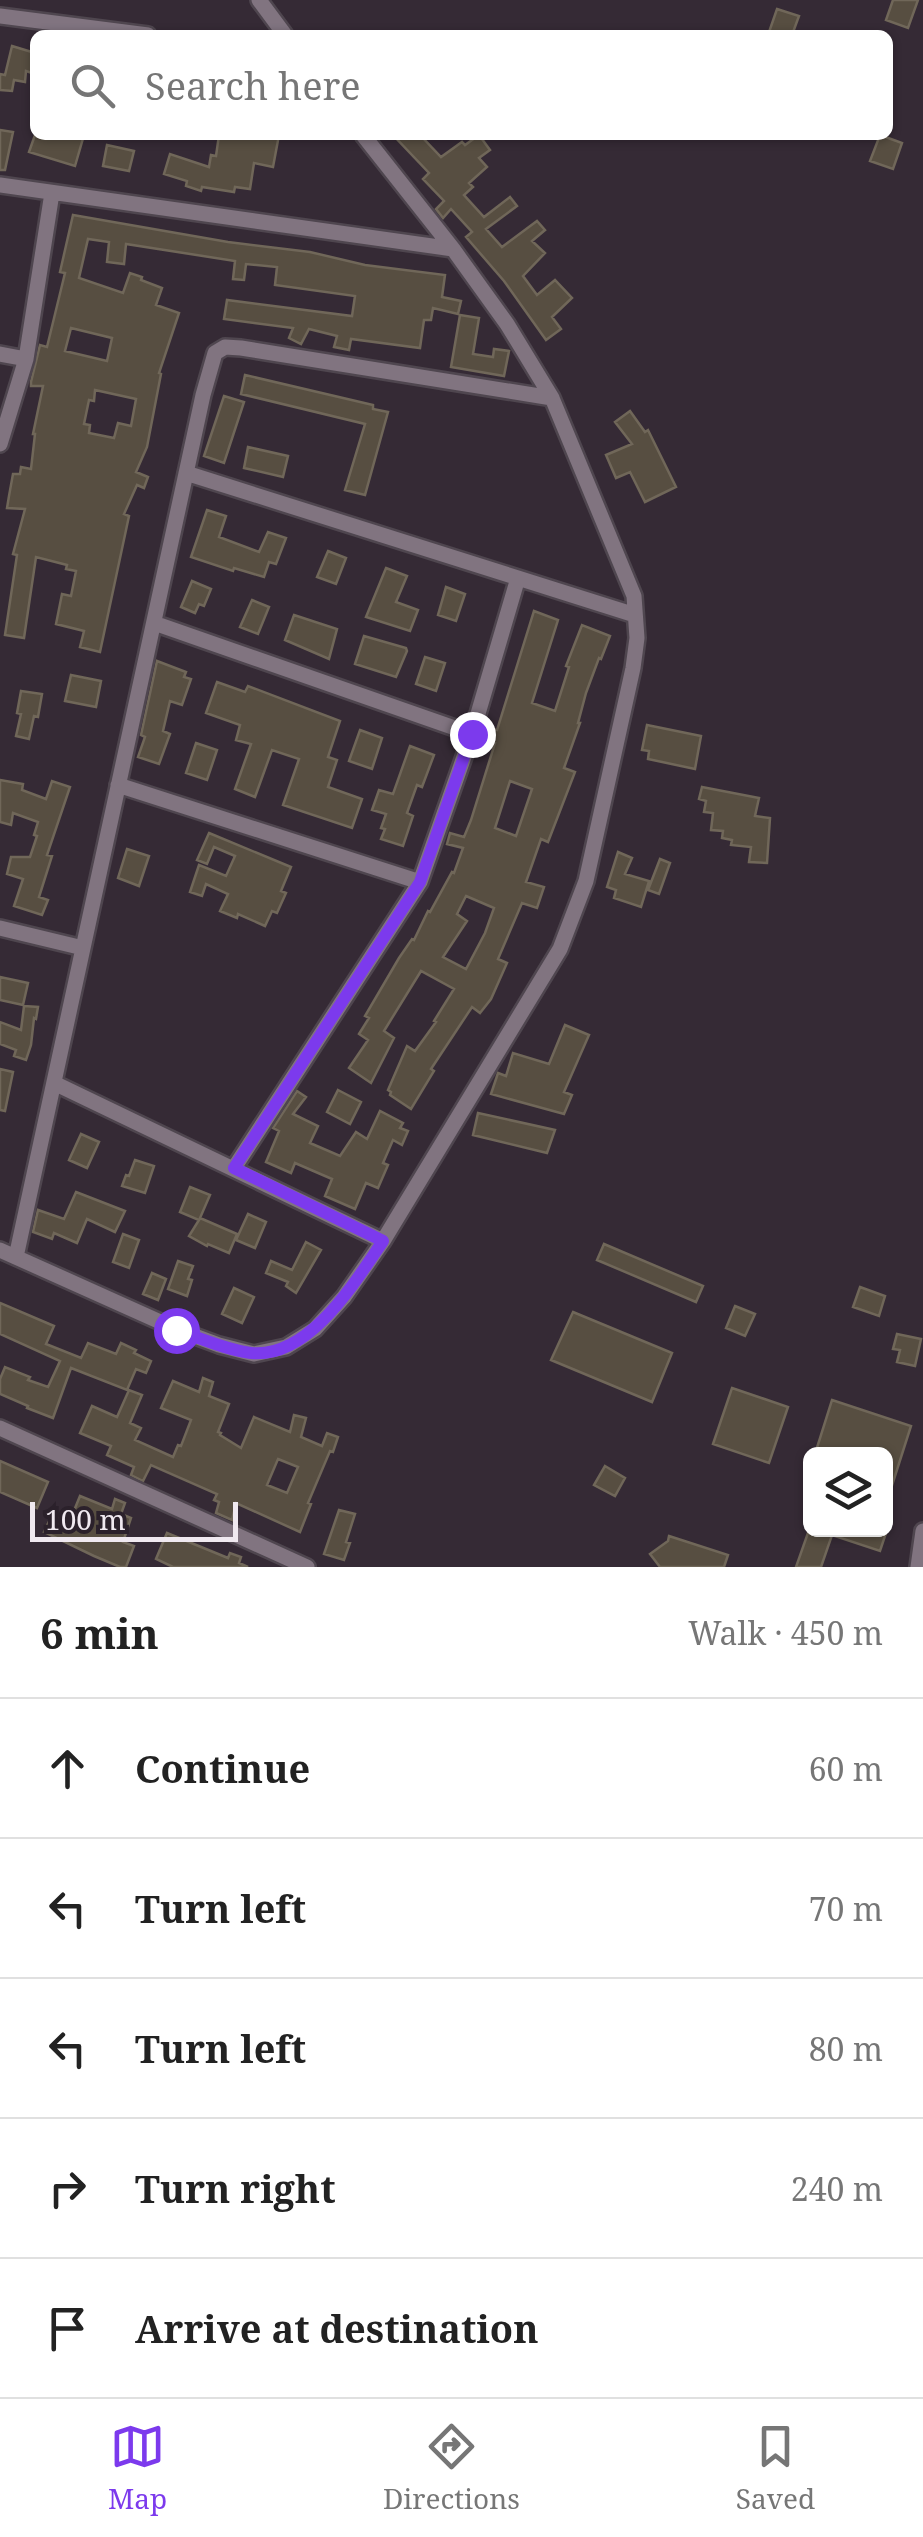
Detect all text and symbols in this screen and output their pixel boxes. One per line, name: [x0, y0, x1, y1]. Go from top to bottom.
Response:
search box: [30, 30, 893, 140]
icon: search: [65, 58, 120, 113]
text: Search here: [145, 59, 361, 111]
route end: [450, 712, 496, 758]
route start: [154, 1308, 200, 1354]
map controls: [803, 1447, 893, 1537]
button: layers: [803, 1447, 893, 1537]
scale bar: [30, 1497, 238, 1542]
text: 100 m: [45, 1500, 126, 1538]
text: 6 min: [40, 1604, 159, 1661]
text: Walk · 450 m: [688, 1611, 883, 1654]
icon: ahead: [40, 1741, 95, 1796]
text: Continue: [135, 1742, 310, 1794]
text: 60 m: [809, 1747, 883, 1790]
icon: left: [40, 1881, 95, 1936]
text: Turn left: [135, 1882, 306, 1934]
text: 70 m: [809, 1887, 883, 1930]
icon: left: [40, 2021, 95, 2076]
text: Turn left: [135, 2022, 306, 2074]
text: 80 m: [809, 2027, 883, 2070]
icon: right: [40, 2161, 95, 2216]
text: Turn right: [135, 2162, 336, 2214]
text: 240 m: [791, 2167, 883, 2210]
icon: arrive: [40, 2301, 95, 2356]
text: Arrive at destination: [135, 2302, 539, 2354]
tab: Map: [108, 2419, 167, 2517]
tab: Directions: [383, 2419, 520, 2517]
tab: Saved: [736, 2419, 815, 2517]

